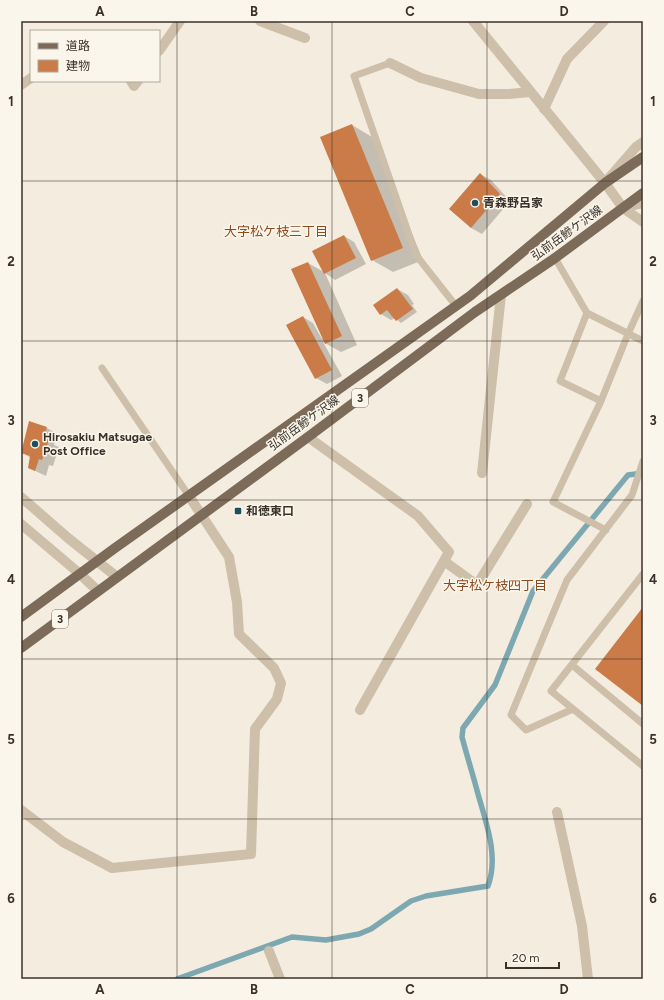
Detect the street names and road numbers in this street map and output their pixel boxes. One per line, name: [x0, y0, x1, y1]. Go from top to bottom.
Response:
street label: 弘前岳鰺ケ沢線: [529, 203, 605, 263]
road number: 3: [352, 389, 368, 407]
street label: 弘前岳鰺ケ沢線: [266, 393, 342, 453]
road number: 3: [52, 610, 68, 628]

